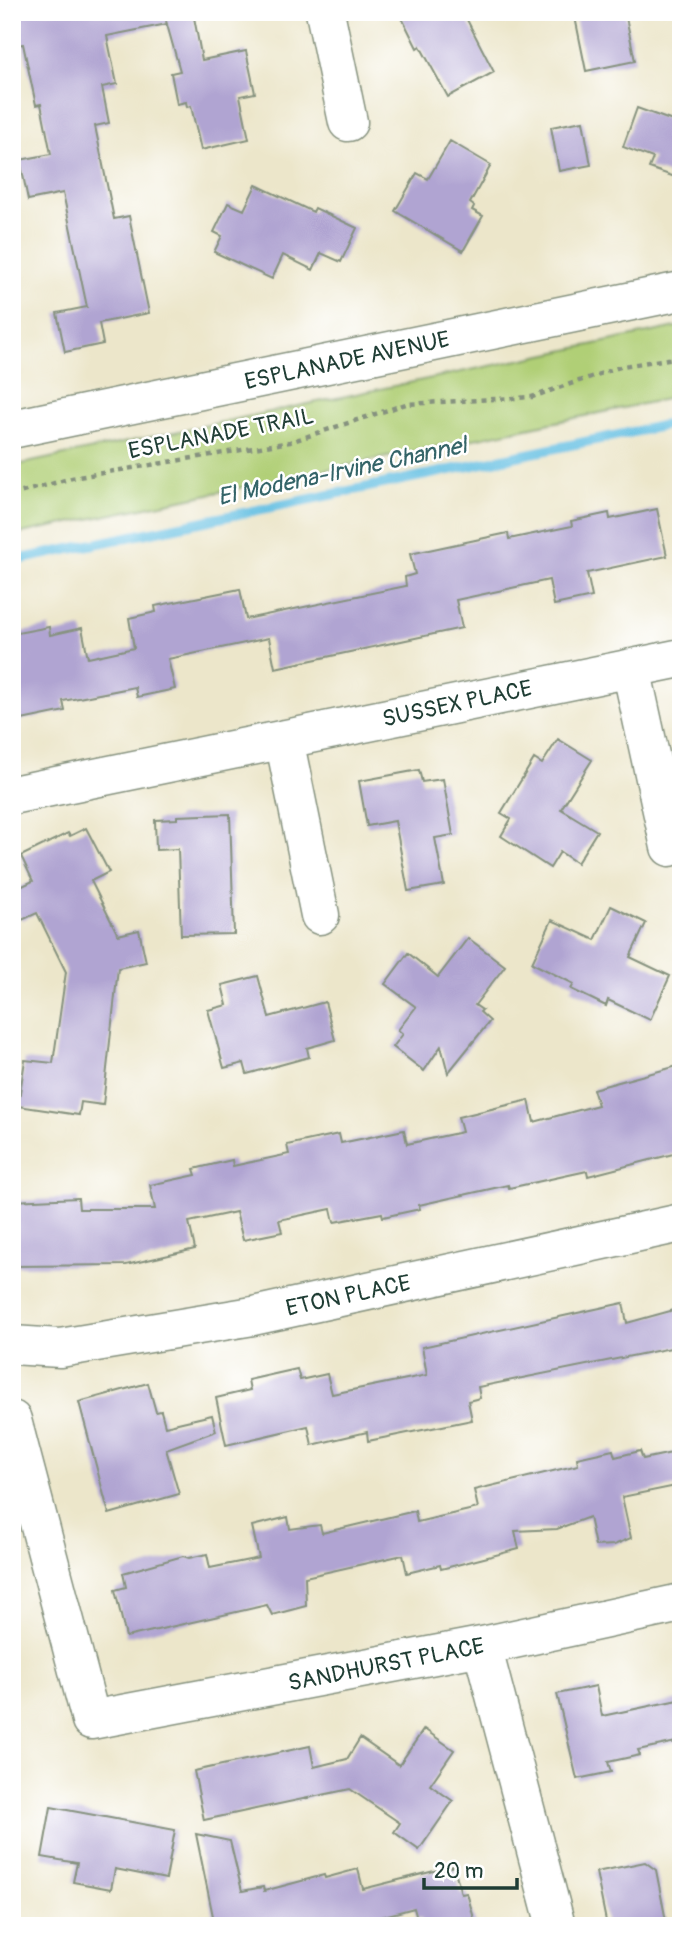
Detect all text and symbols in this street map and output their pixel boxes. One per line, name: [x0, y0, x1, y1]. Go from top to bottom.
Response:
street label: ESPLANADE AVENUE: [242, 325, 452, 396]
street label: ESPLANADE TRAIL: [126, 401, 316, 466]
water label: El Modena-Irvine Channel: [215, 430, 472, 512]
street label: SUSSEX PLACE: [380, 673, 535, 733]
street label: ETON PLACE: [283, 1268, 413, 1323]
street label: SANDHURST PLACE: [285, 1631, 487, 1698]
scale bar: [424, 1847, 516, 1891]
text: 20 m: [434, 1858, 483, 1885]

